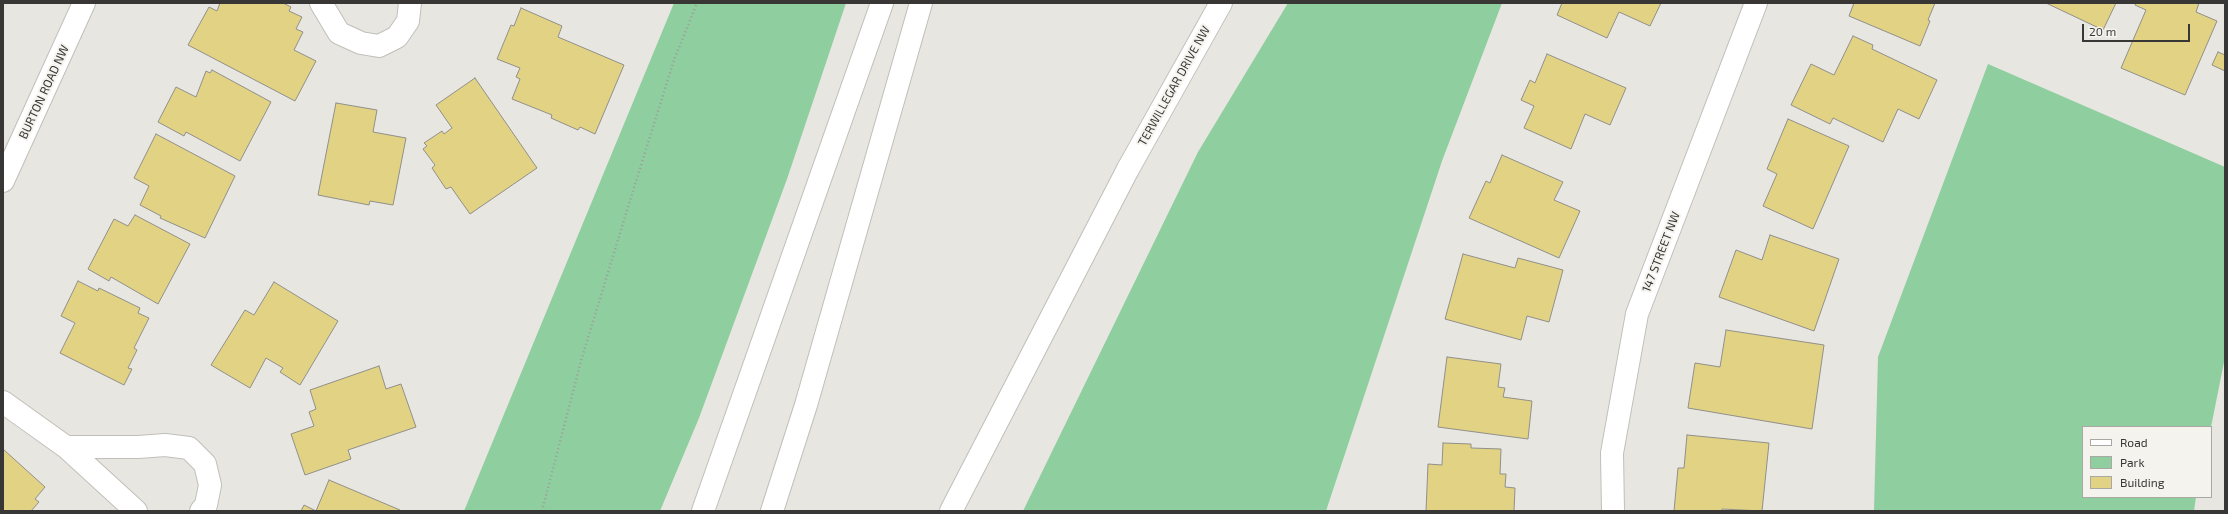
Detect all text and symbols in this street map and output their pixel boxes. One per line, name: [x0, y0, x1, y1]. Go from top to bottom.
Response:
scale bar: [2084, 16, 2192, 42]
street label: TERWILLEGAR DRIVE NW: [1135, 24, 1213, 148]
text: 20 m: [2089, 24, 2116, 38]
street label: BURTON ROAD NW: [16, 43, 72, 141]
street label: 147 STREET NW: [1639, 210, 1683, 294]
legend: [2082, 426, 2212, 498]
text: Road: [2120, 435, 2148, 449]
text: Park: [2120, 455, 2145, 469]
text: Building: [2120, 475, 2164, 489]

